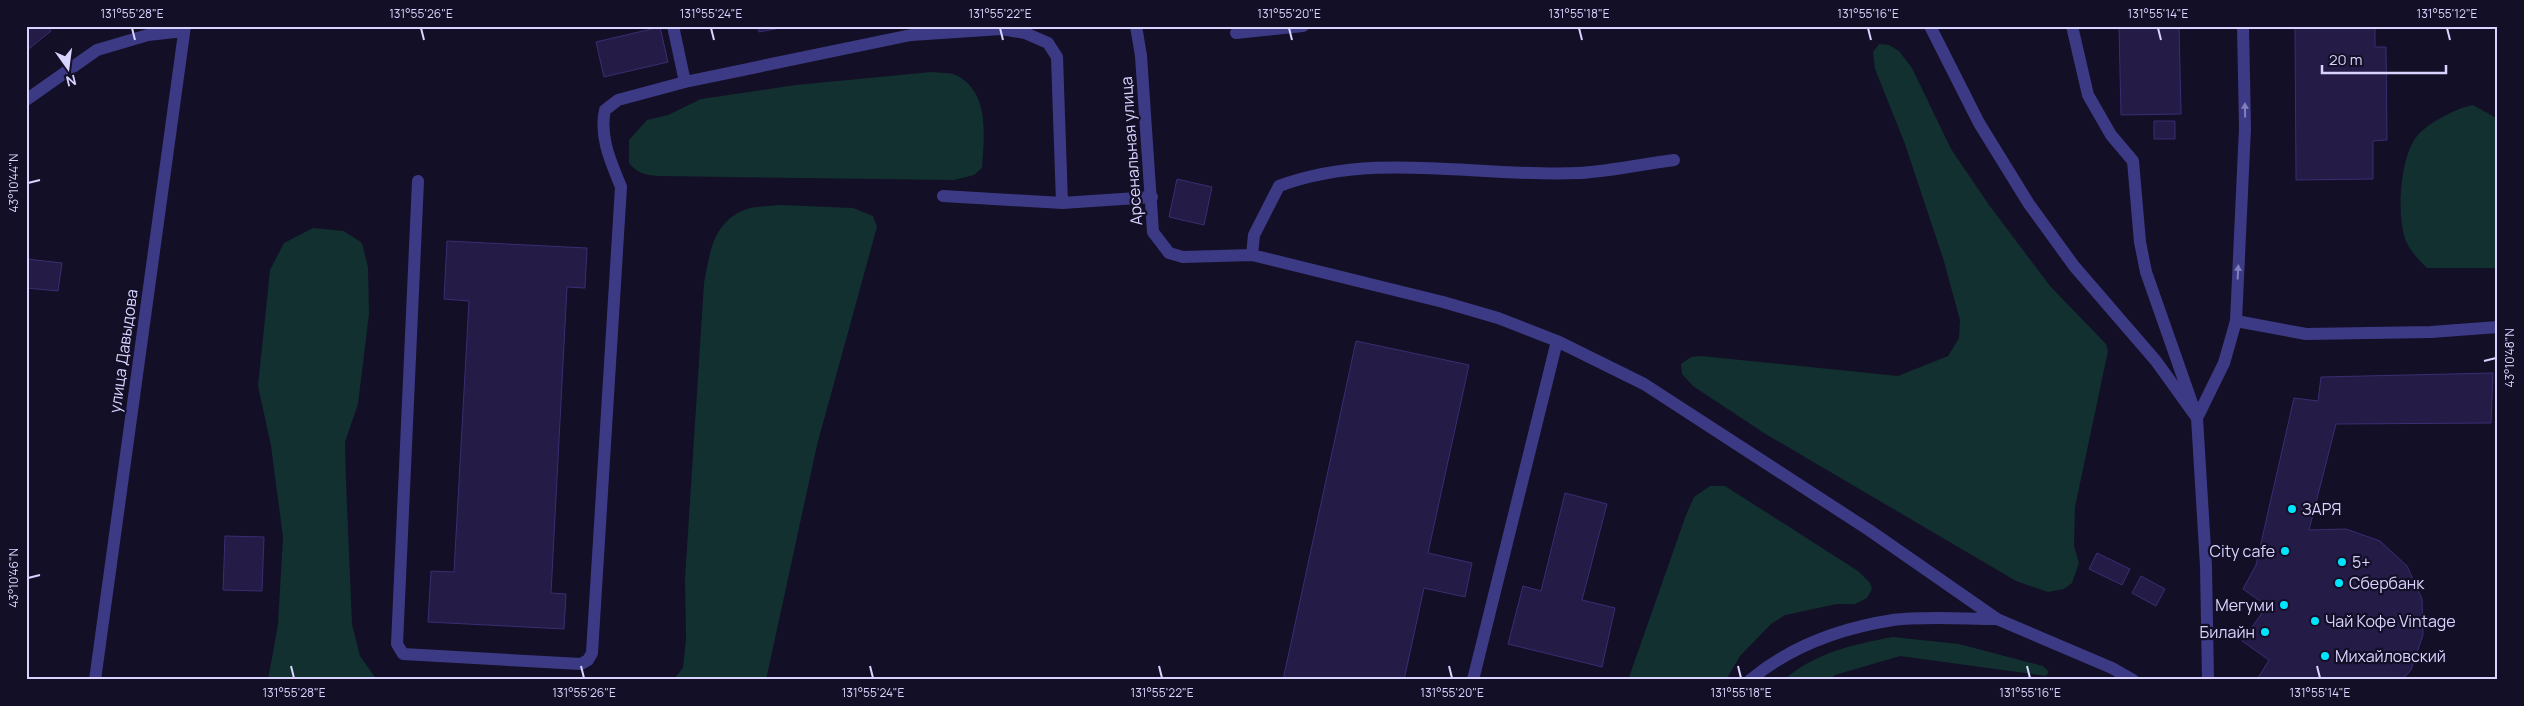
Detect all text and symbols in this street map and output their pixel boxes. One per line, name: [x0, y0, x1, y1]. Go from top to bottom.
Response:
text: 131°55'28"E: [100, 5, 164, 22]
text: 131°55'26"E: [389, 5, 453, 22]
text: 131°55'24"E: [680, 5, 742, 22]
text: 131°55'22"E: [968, 5, 1032, 22]
text: 131°55'20"E: [1257, 5, 1321, 22]
text: 131°55'18"E: [1548, 5, 1610, 22]
text: 131°55'16"E: [1837, 5, 1899, 22]
text: 131°55'14"E: [2128, 5, 2189, 22]
text: 131°55'12"E: [2417, 5, 2478, 22]
north arrow: [42, 42, 92, 92]
scale bar: [2322, 42, 2445, 74]
text: 20 m: [2329, 49, 2362, 70]
text: N: [64, 71, 78, 92]
street label: Арсенальная улица: [1115, 76, 1147, 226]
one-way arrow: [2241, 101, 2249, 117]
text: 43°10'44"N: [5, 153, 22, 213]
one-way arrow: [2234, 264, 2242, 280]
street label: улица Давыдова: [103, 288, 143, 414]
text: 43°10'48"N: [2501, 328, 2518, 388]
place label: ЗАРЯ: [2302, 498, 2341, 520]
marker: ЗАРЯ: [2286, 503, 2298, 515]
place label: City cafe: [2210, 540, 2275, 562]
marker: City cafe: [2279, 545, 2291, 557]
text: 43°10'46"N: [5, 548, 22, 608]
place label: 5+: [2352, 551, 2370, 573]
marker: 5+: [2336, 556, 2348, 568]
place label: Сбербанк: [2349, 572, 2425, 594]
marker: Сбербанк: [2333, 577, 2345, 589]
place label: Мегуми: [2215, 594, 2274, 616]
marker: Мегуми: [2278, 599, 2290, 611]
place label: Чай Кофе Vintage: [2325, 610, 2456, 632]
marker: Чай Кофе Vintage: [2309, 615, 2321, 627]
place label: Билайн: [2200, 621, 2255, 643]
marker: Билайн: [2259, 626, 2271, 638]
place label: Михайловский: [2335, 645, 2446, 667]
marker: Михайловский: [2319, 650, 2331, 662]
text: 131°55'28"E: [262, 684, 326, 701]
text: 131°55'26"E: [552, 684, 616, 701]
text: 131°55'24"E: [842, 684, 904, 701]
text: 131°55'22"E: [1130, 684, 1194, 701]
text: 131°55'20"E: [1420, 684, 1484, 701]
text: 131°55'18"E: [1710, 684, 1772, 701]
text: 131°55'16"E: [1999, 684, 2061, 701]
text: 131°55'14"E: [2290, 684, 2351, 701]

